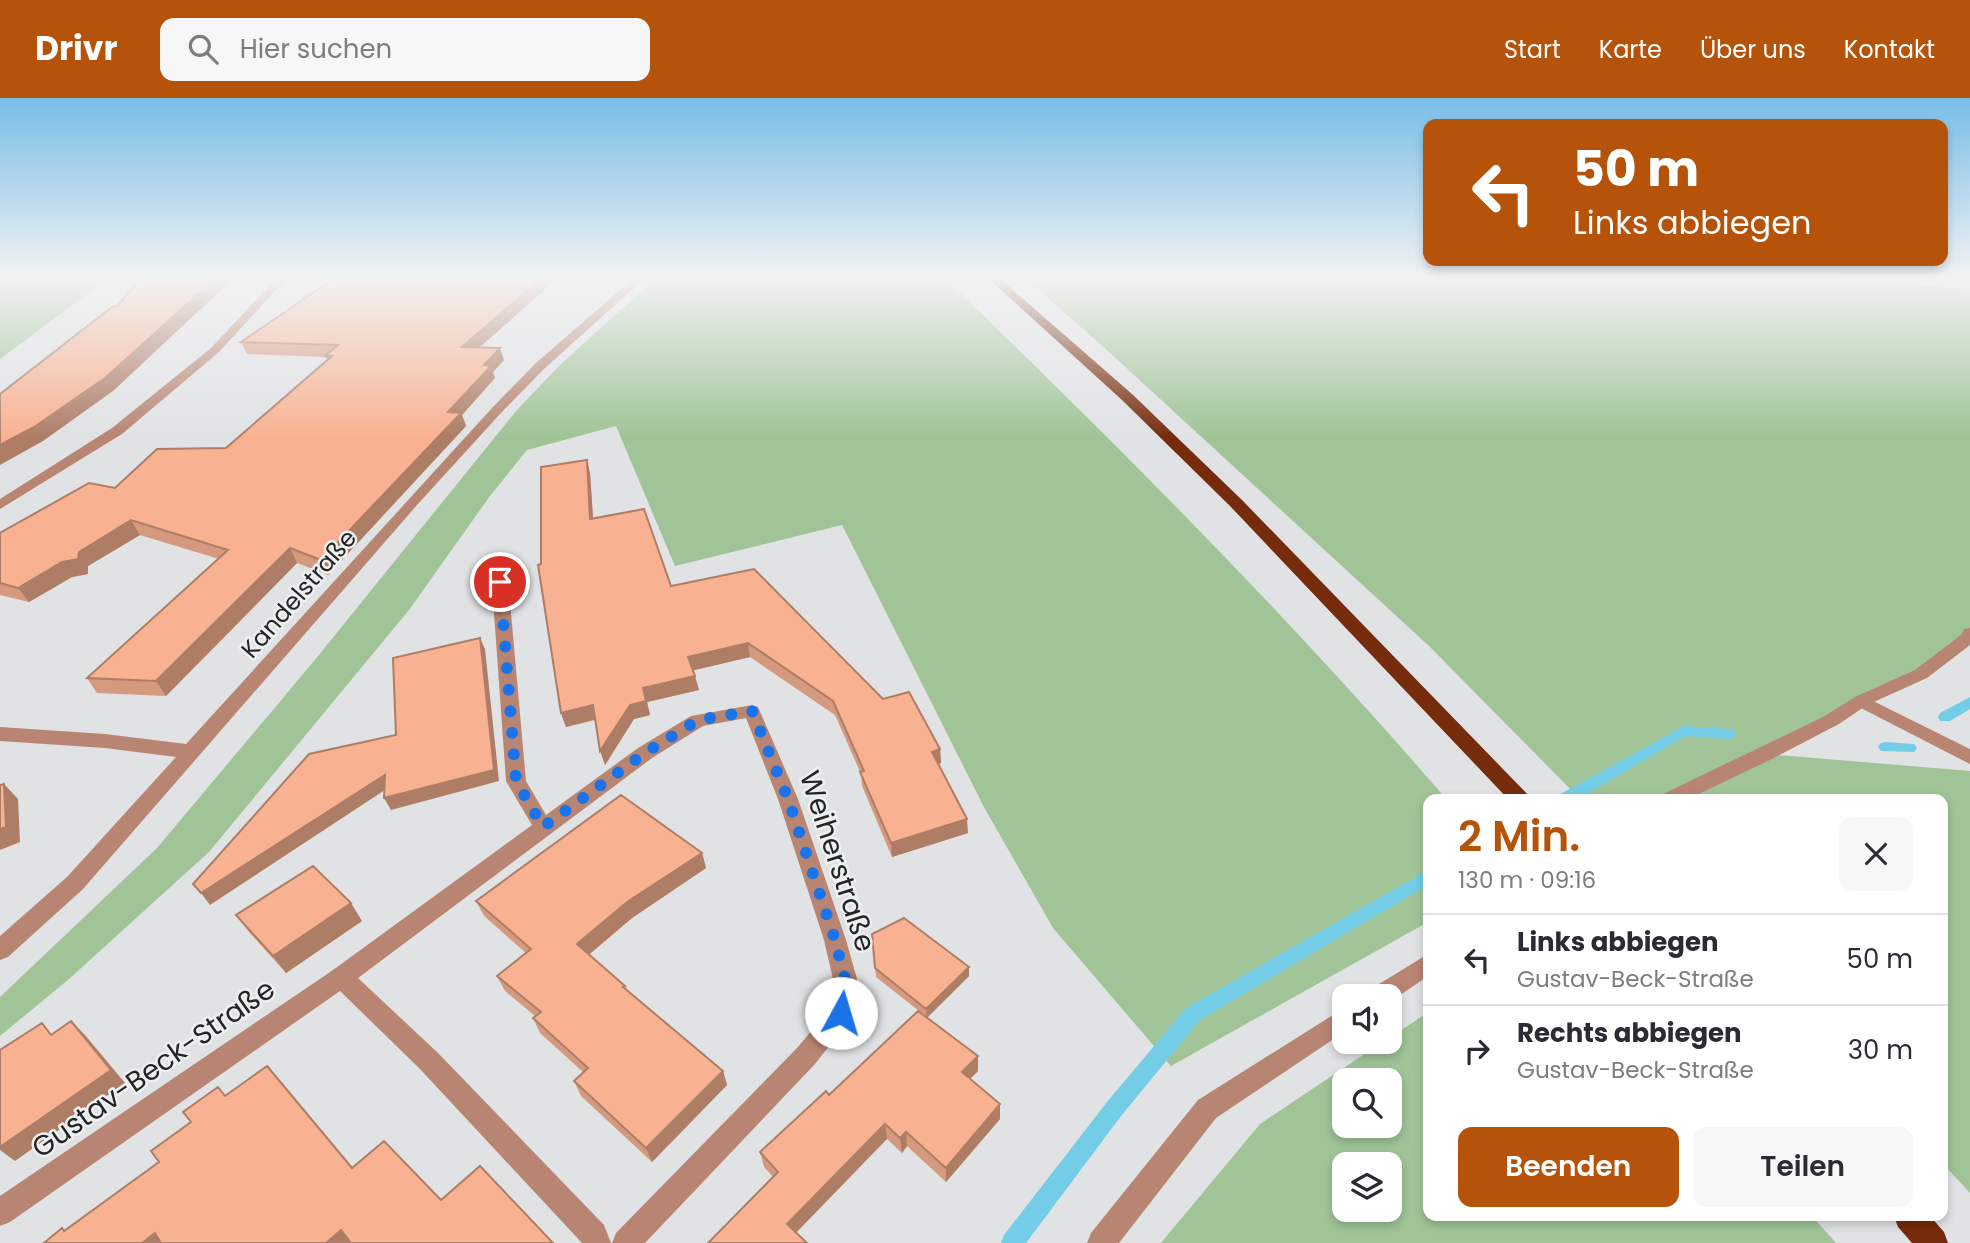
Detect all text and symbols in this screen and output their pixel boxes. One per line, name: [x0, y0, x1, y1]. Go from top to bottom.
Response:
search box: [160, 18, 650, 81]
text: Drivr: [35, 25, 118, 72]
icon: search: [184, 30, 222, 68]
text: Hier suchen: [240, 31, 392, 67]
text: Start: [1504, 33, 1561, 66]
text: Karte: [1599, 33, 1662, 66]
text: Über uns: [1700, 33, 1806, 66]
text: Kontakt: [1844, 33, 1935, 66]
text: 50 m: [1573, 135, 1699, 203]
icon: left: [1458, 147, 1549, 238]
text: Links abbiegen: [1573, 200, 1811, 245]
street label: Kandelstraße: [233, 522, 364, 665]
pin: [470, 552, 530, 612]
icon: arrive: [481, 563, 519, 601]
street label: Weiherstraße: [790, 766, 885, 957]
text: 2 Min.: [1458, 807, 1580, 866]
button: close: [1839, 817, 1913, 891]
text: 130 m · 09:16: [1458, 864, 1596, 896]
text: Links abbiegen: [1517, 924, 1719, 960]
icon: left: [1458, 941, 1496, 979]
text: 50 m: [1847, 941, 1913, 977]
text: Gustav-Beck-Straße: [1517, 963, 1754, 995]
street label: Gustav-Beck-Straße: [24, 970, 283, 1167]
position arrow: [804, 976, 878, 1050]
map controls: [1332, 984, 1402, 1222]
button: sound: [1332, 984, 1402, 1054]
text: Rechts abbiegen: [1517, 1015, 1742, 1051]
icon: right: [1458, 1032, 1496, 1070]
text: 30 m: [1848, 1032, 1913, 1068]
text: Gustav-Beck-Straße: [1517, 1054, 1754, 1086]
button: search: [1332, 1068, 1402, 1138]
button: Beenden: [1458, 1127, 1679, 1207]
button: Teilen: [1693, 1127, 1913, 1207]
button: layers: [1332, 1152, 1402, 1222]

